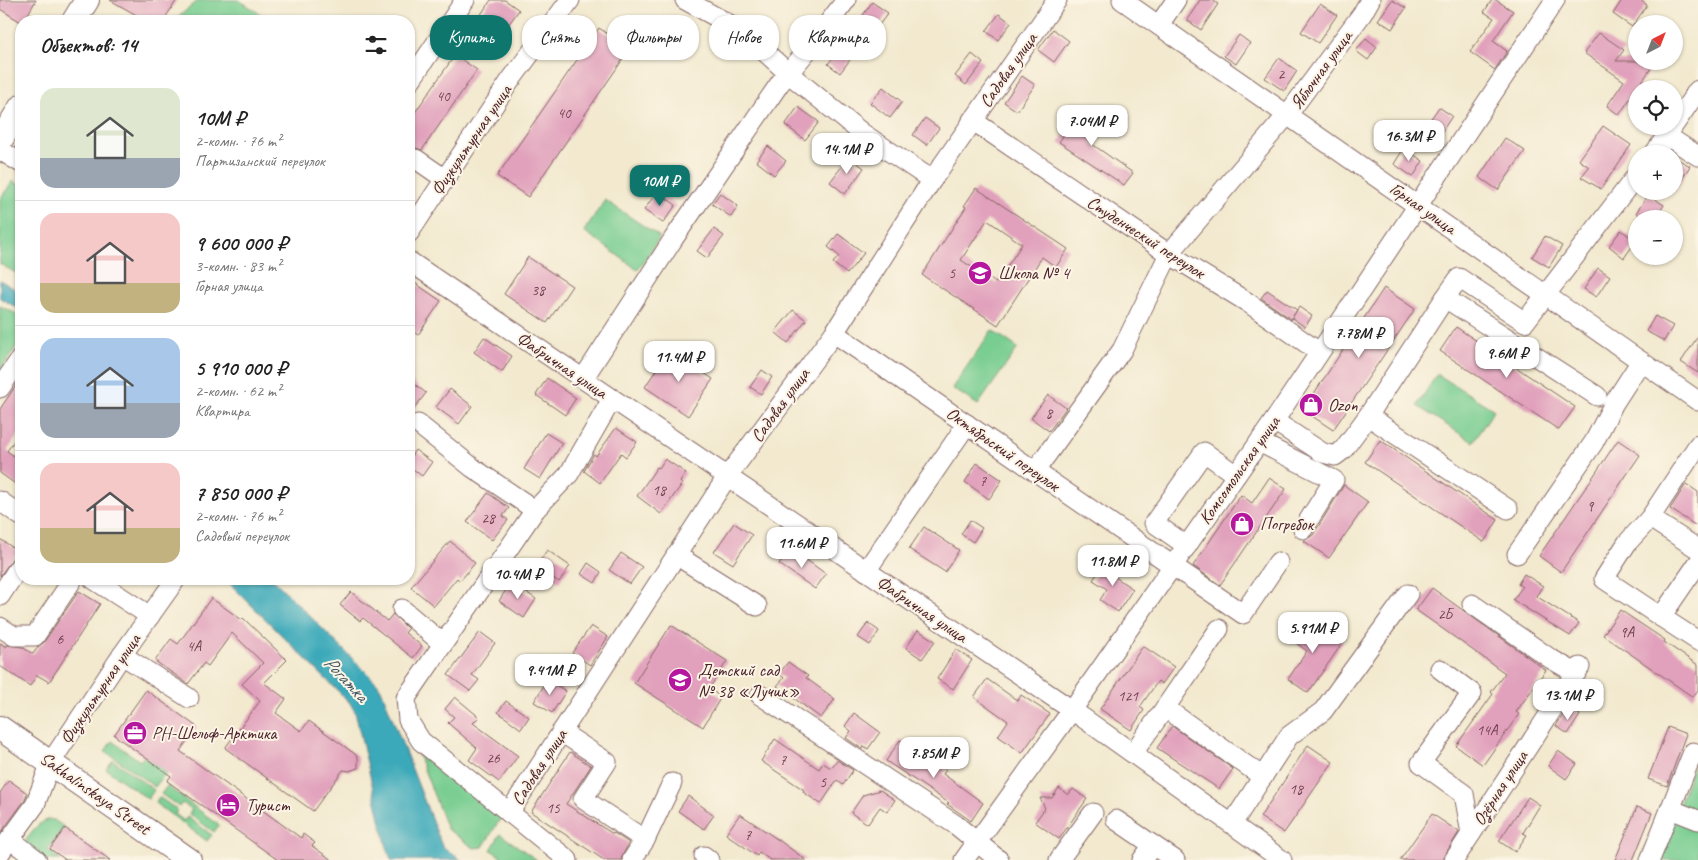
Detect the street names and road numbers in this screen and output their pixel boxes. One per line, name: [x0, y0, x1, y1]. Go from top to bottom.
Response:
street label: Яблочная улица: [1285, 25, 1358, 114]
street label: Садовая улица: [974, 27, 1042, 112]
street label: Физкультурная улица: [426, 79, 518, 200]
street label: Горная улица: [1386, 177, 1462, 240]
street label: Студенческий переулок: [1083, 191, 1211, 285]
street label: Фабричная улица: [513, 327, 612, 404]
street label: Садовая улица: [746, 363, 815, 446]
street label: Октябрьский переулок: [942, 402, 1066, 498]
street label: Комсомольская улица: [1194, 410, 1285, 528]
street label: Фабричная улица: [873, 571, 972, 648]
street label: Физкультурная улица: [55, 628, 147, 749]
street label: Садовая улица: [506, 724, 572, 809]
street label: Озёрная улица: [1468, 745, 1534, 830]
street label: Sakhalinskaya Street: [36, 747, 156, 840]

